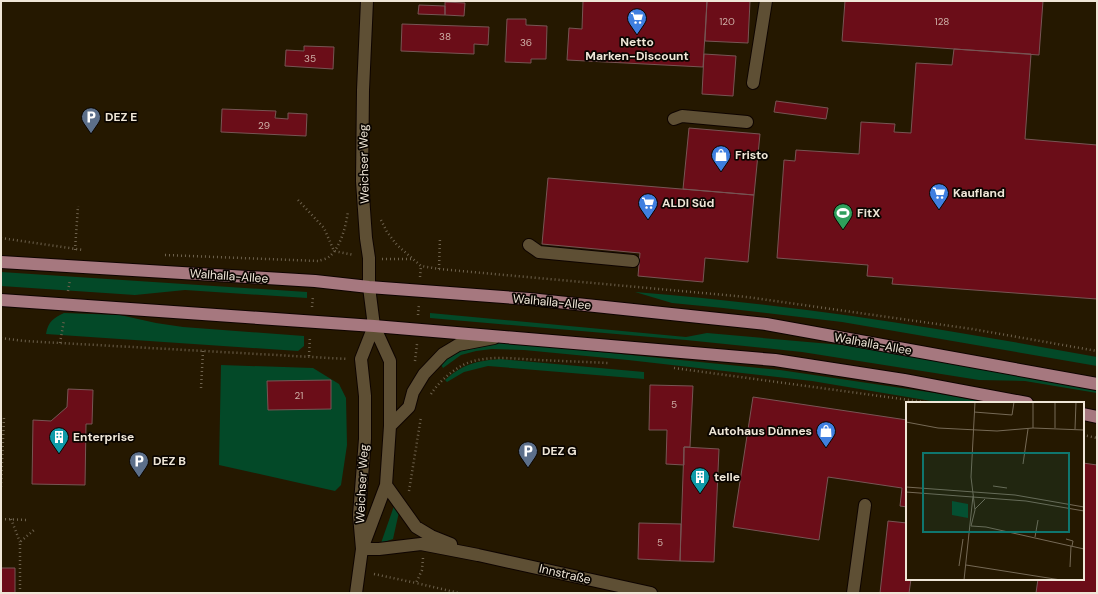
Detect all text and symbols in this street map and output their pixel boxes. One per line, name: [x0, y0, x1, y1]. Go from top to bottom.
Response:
supermarket icon: Netto Marken-Discount: [626, 7, 648, 35]
house number: 120: [719, 15, 735, 28]
house number: 128: [935, 15, 949, 28]
house number: 38: [439, 30, 451, 43]
place label: Netto Marken-Discount: [585, 34, 689, 64]
house number: 36: [520, 36, 532, 49]
house number: 35: [304, 52, 316, 65]
parking icon: DEZ E: [80, 106, 102, 134]
place label: DEZ E: [105, 109, 137, 125]
house number: 29: [258, 119, 270, 132]
street label: Weichser Weg: [355, 124, 373, 204]
shop icon: Fristo: [710, 144, 732, 172]
place label: Fristo: [735, 147, 768, 163]
supermarket icon: Kaufland: [928, 182, 950, 210]
place label: Kaufland: [953, 185, 1005, 201]
supermarket icon: ALDI Süd: [637, 192, 659, 220]
place label: ALDI Süd: [662, 195, 714, 211]
sports icon: FitX: [832, 202, 854, 230]
place label: FitX: [857, 205, 880, 221]
street label: Walhalla-Allee: [189, 265, 269, 287]
street label: Walhalla-Allee: [512, 291, 592, 313]
street label: Walhalla-Allee: [833, 329, 913, 359]
house number: 21: [295, 389, 303, 402]
house number: 5: [671, 398, 677, 411]
inset map: [906, 402, 1084, 580]
shop icon: Autohaus Dünnes: [815, 420, 837, 448]
place label: Autohaus Dünnes: [709, 423, 812, 439]
building icon: Enterprise: [48, 426, 70, 454]
place label: Enterprise: [73, 429, 134, 445]
parking icon: DEZ G: [517, 440, 539, 468]
place label: DEZ G: [542, 443, 577, 459]
street label: Weichser Weg: [352, 444, 372, 524]
parking icon: DEZ B: [128, 450, 150, 478]
place label: DEZ B: [153, 453, 186, 469]
building icon: telle: [689, 466, 711, 494]
place label: telle: [714, 469, 740, 485]
house number: 5: [657, 536, 663, 549]
street label: Innstraße: [538, 560, 593, 588]

